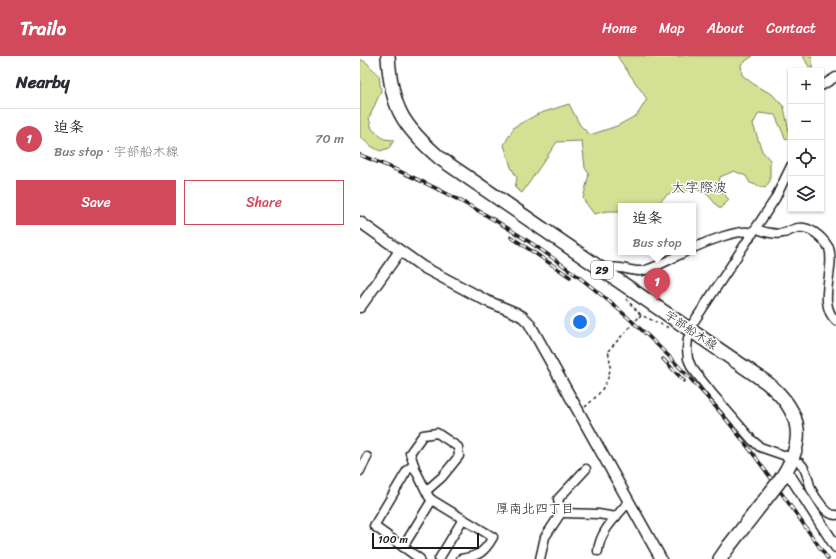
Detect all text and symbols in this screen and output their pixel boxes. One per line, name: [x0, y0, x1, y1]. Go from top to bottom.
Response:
text: Trailo: [20, 12, 66, 45]
text: Home: [602, 16, 637, 41]
text: Map: [659, 16, 685, 41]
text: About: [707, 16, 744, 41]
text: Contact: [766, 16, 816, 41]
text: Nearby: [16, 67, 70, 97]
map controls: [788, 68, 824, 212]
button: +: [788, 68, 824, 104]
button: −: [788, 104, 824, 140]
text: 迫条: [54, 114, 84, 140]
text: 1: [26, 127, 32, 150]
text: 70 m: [315, 127, 344, 150]
text: Bus stop · 宇部船木線: [54, 140, 178, 163]
button: locate: [788, 140, 824, 176]
district label: 大字際波: [671, 175, 727, 200]
button: layers: [788, 176, 824, 212]
button: Save: [16, 180, 176, 225]
button: Share: [184, 180, 344, 225]
popup: [618, 203, 696, 255]
text: 迫条: [632, 205, 662, 231]
text: Bus stop: [632, 231, 682, 254]
road number: 29: [591, 261, 613, 279]
pin: 1: [644, 268, 670, 301]
street label: 宇部船木線: [660, 304, 722, 356]
your location: [570, 312, 590, 332]
district label: 厚南北四丁目: [496, 497, 574, 520]
text: 100 m: [378, 530, 408, 549]
scale bar: [372, 531, 479, 550]

